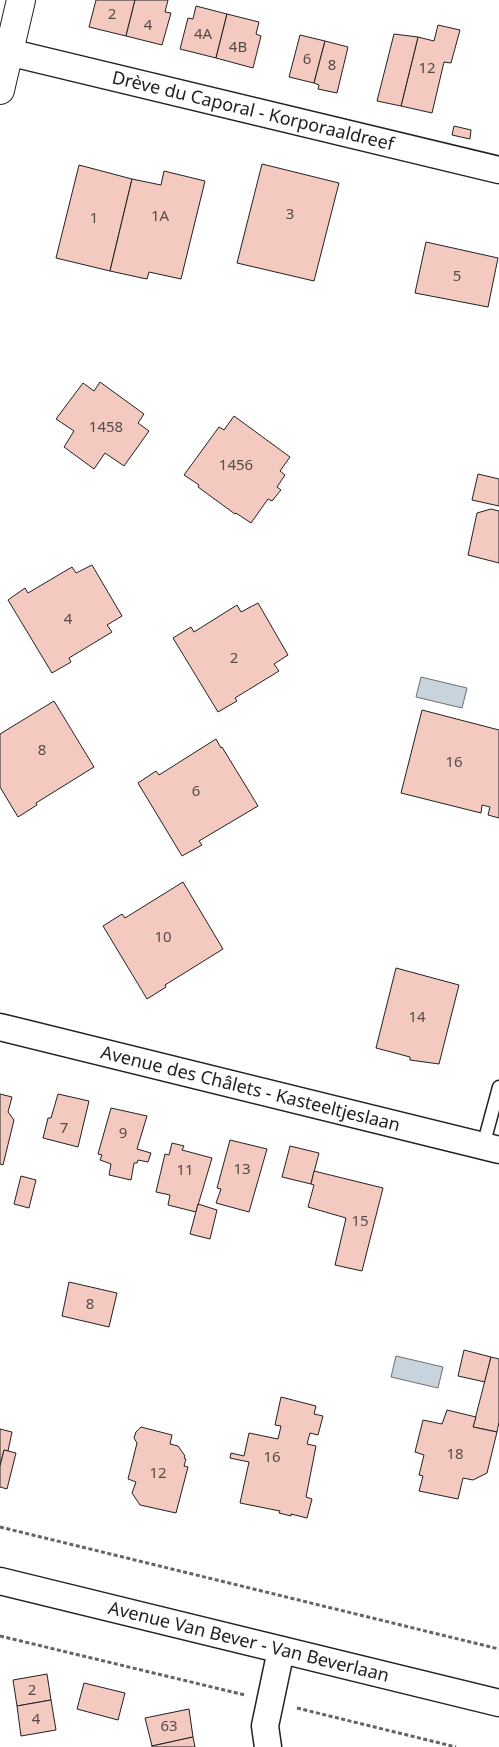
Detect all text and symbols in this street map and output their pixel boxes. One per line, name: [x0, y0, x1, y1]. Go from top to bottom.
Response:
house number: 2: [108, 3, 116, 23]
house number: 4: [144, 14, 153, 34]
house number: 4A: [194, 23, 212, 43]
house number: 4B: [229, 36, 247, 56]
house number: 6: [303, 48, 311, 68]
house number: 8: [328, 54, 336, 74]
house number: 12: [418, 57, 436, 77]
street label: Drève du Caporal - Korporaaldreef: [110, 64, 398, 156]
house number: 3: [286, 203, 294, 223]
house number: 1A: [151, 205, 169, 225]
house number: 1: [90, 207, 98, 227]
house number: 5: [453, 265, 461, 285]
house number: 1458: [89, 416, 123, 436]
house number: 1456: [219, 454, 253, 474]
house number: 4: [64, 608, 73, 628]
house number: 2: [230, 647, 238, 667]
house number: 8: [38, 739, 46, 759]
house number: 16: [445, 751, 463, 771]
house number: 6: [192, 780, 200, 800]
house number: 10: [154, 926, 172, 946]
house number: 14: [408, 1006, 426, 1026]
street label: Avenue des Châlets - Kasteeltjeslaan: [99, 1039, 403, 1136]
house number: 7: [60, 1117, 68, 1137]
house number: 9: [119, 1122, 127, 1142]
house number: 13: [233, 1158, 251, 1178]
house number: 11: [176, 1159, 194, 1179]
house number: 15: [351, 1210, 369, 1230]
house number: 8: [86, 1293, 94, 1313]
house number: 18: [446, 1443, 464, 1463]
house number: 16: [263, 1446, 281, 1466]
house number: 12: [149, 1462, 167, 1482]
street label: Avenue Van Bever - Van Beverlaan: [106, 1595, 392, 1687]
house number: 2: [28, 1679, 36, 1699]
house number: 4: [32, 1708, 41, 1728]
house number: 63: [160, 1715, 178, 1735]

